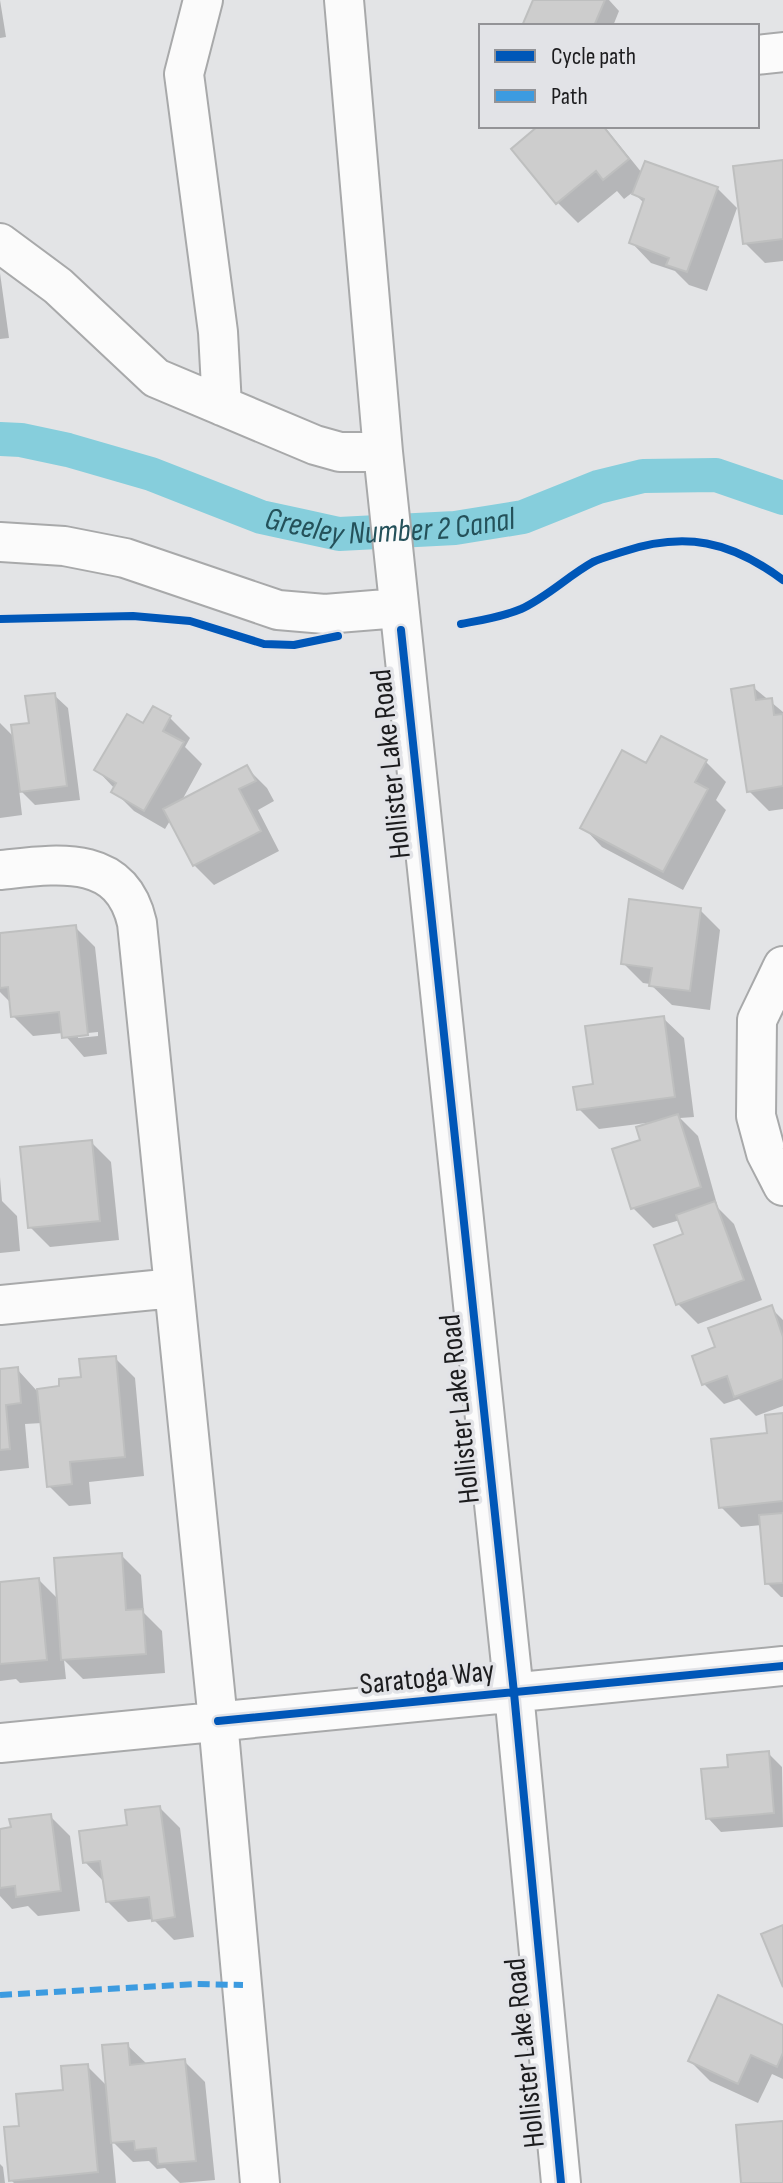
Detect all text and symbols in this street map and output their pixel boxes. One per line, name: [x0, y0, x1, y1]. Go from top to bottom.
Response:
legend: [479, 24, 759, 128]
text: Cycle path: [551, 42, 636, 71]
text: Path: [551, 82, 588, 111]
water label: Greeley Number 2 Canal: [261, 499, 519, 554]
street label: Hollister Lake Road: [363, 667, 419, 861]
street label: Hollister Lake Road: [432, 1312, 488, 1506]
street label: Saratoga Way: [358, 1653, 496, 1703]
street label: Hollister Lake Road: [497, 1956, 553, 2150]

